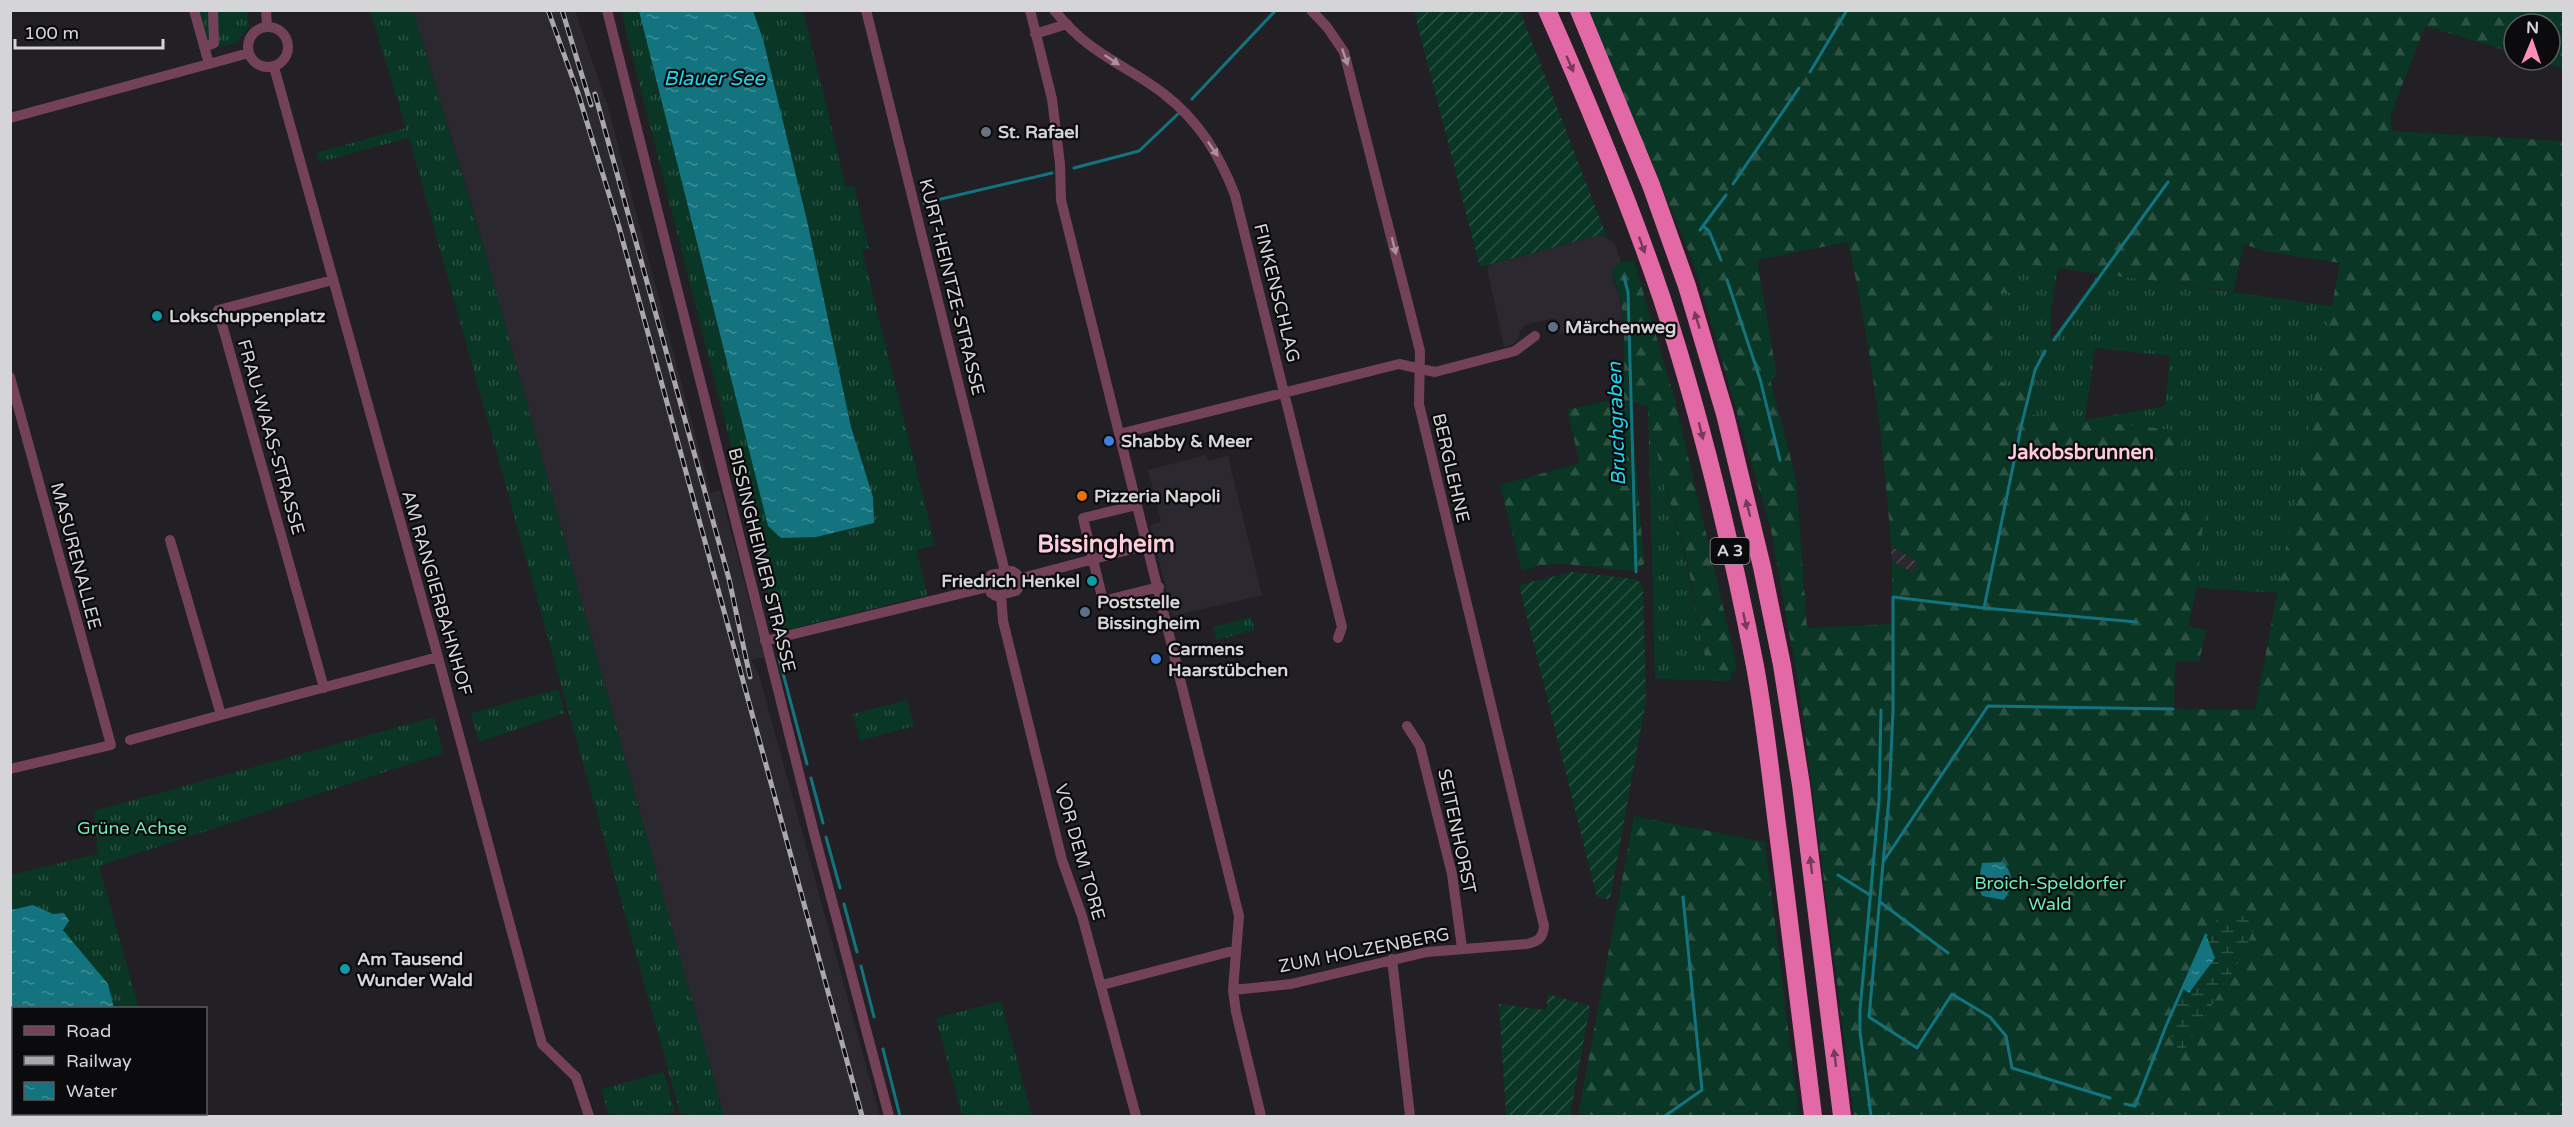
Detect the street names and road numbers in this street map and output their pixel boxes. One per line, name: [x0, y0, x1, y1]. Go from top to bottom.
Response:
street label: KURT-HEINTZE-STRASSE: [914, 176, 990, 398]
street label: FINKENSCHLAG: [1249, 221, 1305, 365]
street label: FRAU-WAAS-STRASSE: [233, 337, 309, 537]
street label: BERGLEHNE: [1428, 411, 1474, 525]
street label: BISSINGHEIMER STRASSE: [723, 445, 801, 675]
street label: MASURENALLEE: [46, 480, 106, 632]
street label: AM RANGIERBAHNHOF: [397, 488, 477, 698]
road number: A 3: [1710, 538, 1750, 564]
street label: SEITENHORST: [1433, 767, 1481, 895]
street label: VOR DEM TORE: [1050, 781, 1110, 923]
street label: ZUM HOLZENBERG: [1277, 923, 1451, 977]

